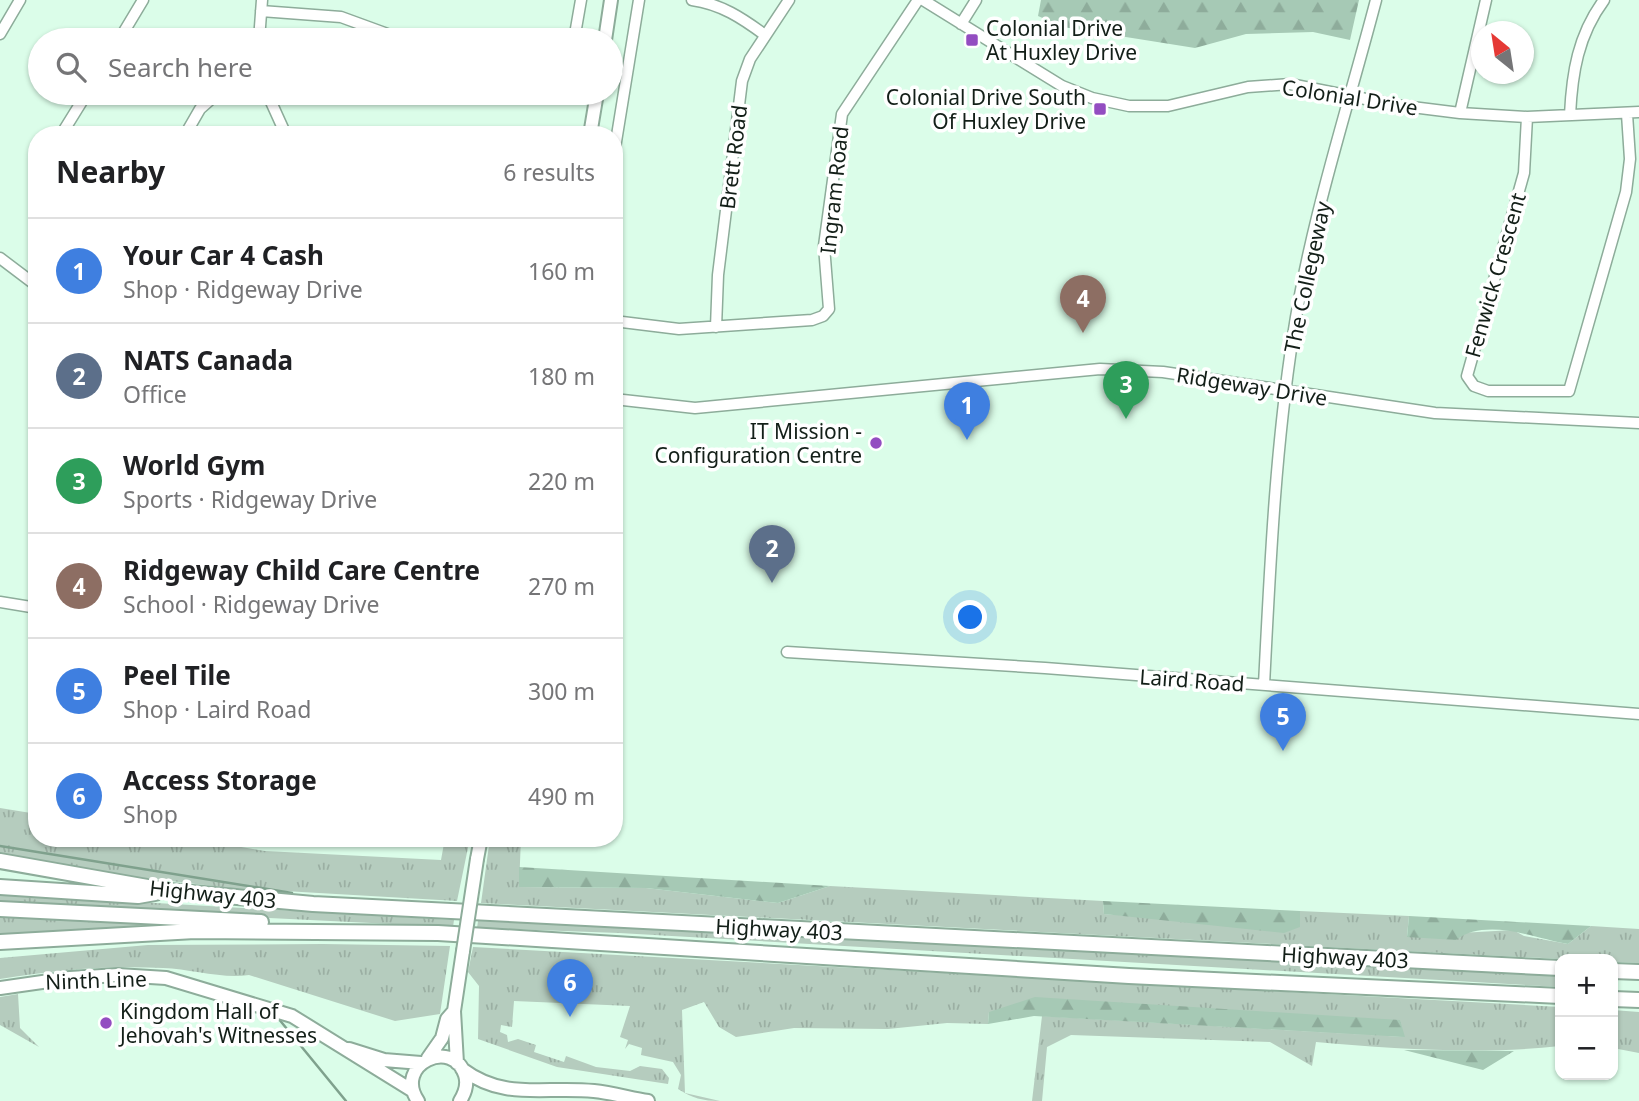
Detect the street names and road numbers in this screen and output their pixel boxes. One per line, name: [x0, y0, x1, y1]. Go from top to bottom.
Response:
street label: Colonial Drive: [1280, 72, 1420, 122]
street label: Brett Road: [713, 103, 753, 211]
street label: Ingram Road: [813, 125, 855, 255]
street label: Fenwick Crescent: [1458, 189, 1532, 361]
street label: The Collegeway: [1277, 199, 1337, 355]
street label: Ridgeway Drive: [1175, 360, 1329, 412]
street label: Laird Road: [1139, 662, 1245, 698]
street label: Highway 403: [148, 873, 278, 915]
street label: Highway 403: [715, 912, 843, 946]
street label: Highway 403: [1281, 940, 1409, 974]
street label: Ninth Line: [45, 964, 147, 996]

